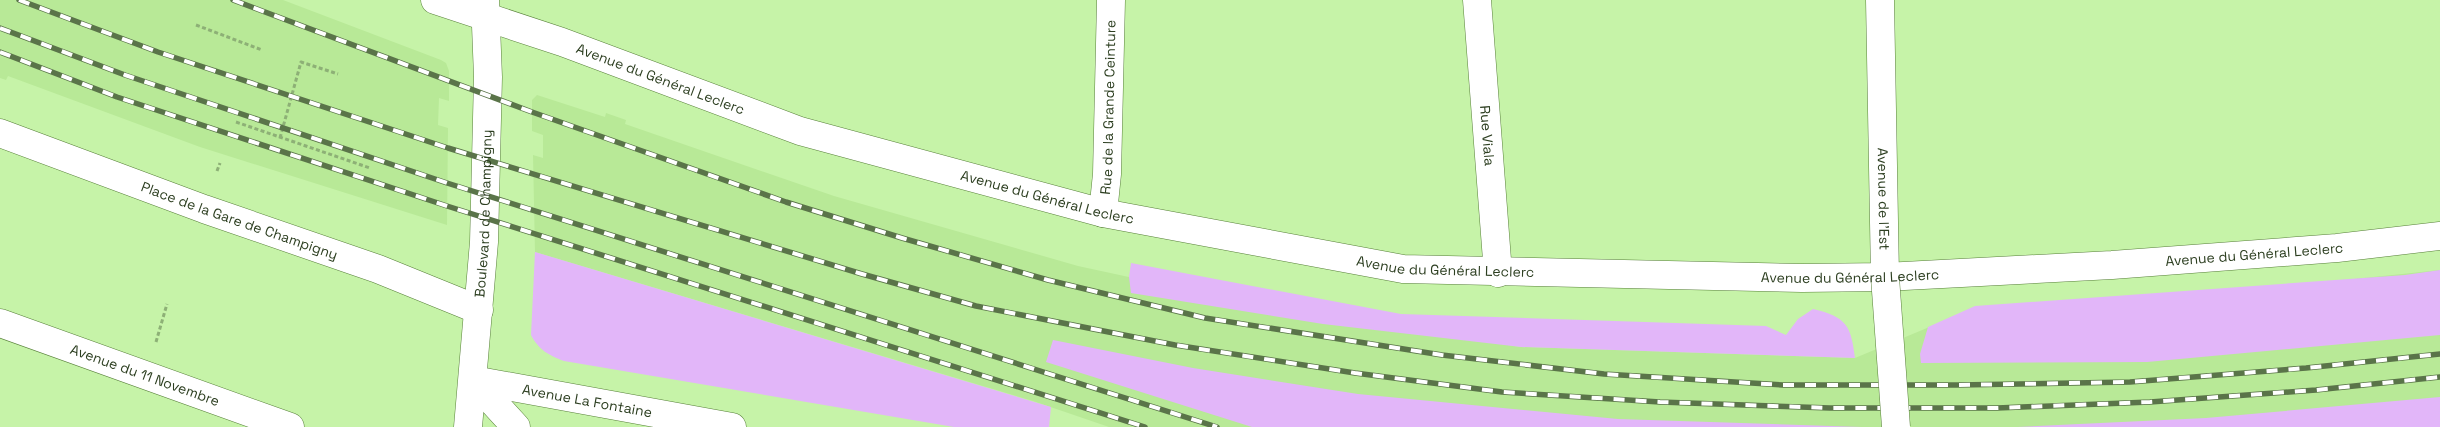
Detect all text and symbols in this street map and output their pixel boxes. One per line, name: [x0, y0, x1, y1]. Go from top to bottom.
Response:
street label: Rue de la Grande Ceinture: [1096, 20, 1120, 195]
street label: Avenue du Général Leclerc: [574, 39, 747, 119]
street label: Rue Viala: [1476, 105, 1499, 167]
street label: Boulevard de Champigny: [470, 129, 496, 298]
street label: Avenue de l'Est: [1874, 148, 1894, 250]
street label: Avenue du Général Leclerc: [959, 166, 1136, 228]
street label: Place de la Gare de Champigny: [139, 177, 340, 263]
street label: Avenue du Général Leclerc: [2165, 238, 2344, 270]
street label: Avenue du Général Leclerc: [1355, 252, 1534, 281]
street label: Avenue du Général Leclerc: [1761, 265, 1940, 287]
street label: Avenue du 11 Novembre: [68, 340, 222, 410]
street label: Avenue La Fontaine: [521, 380, 654, 421]

